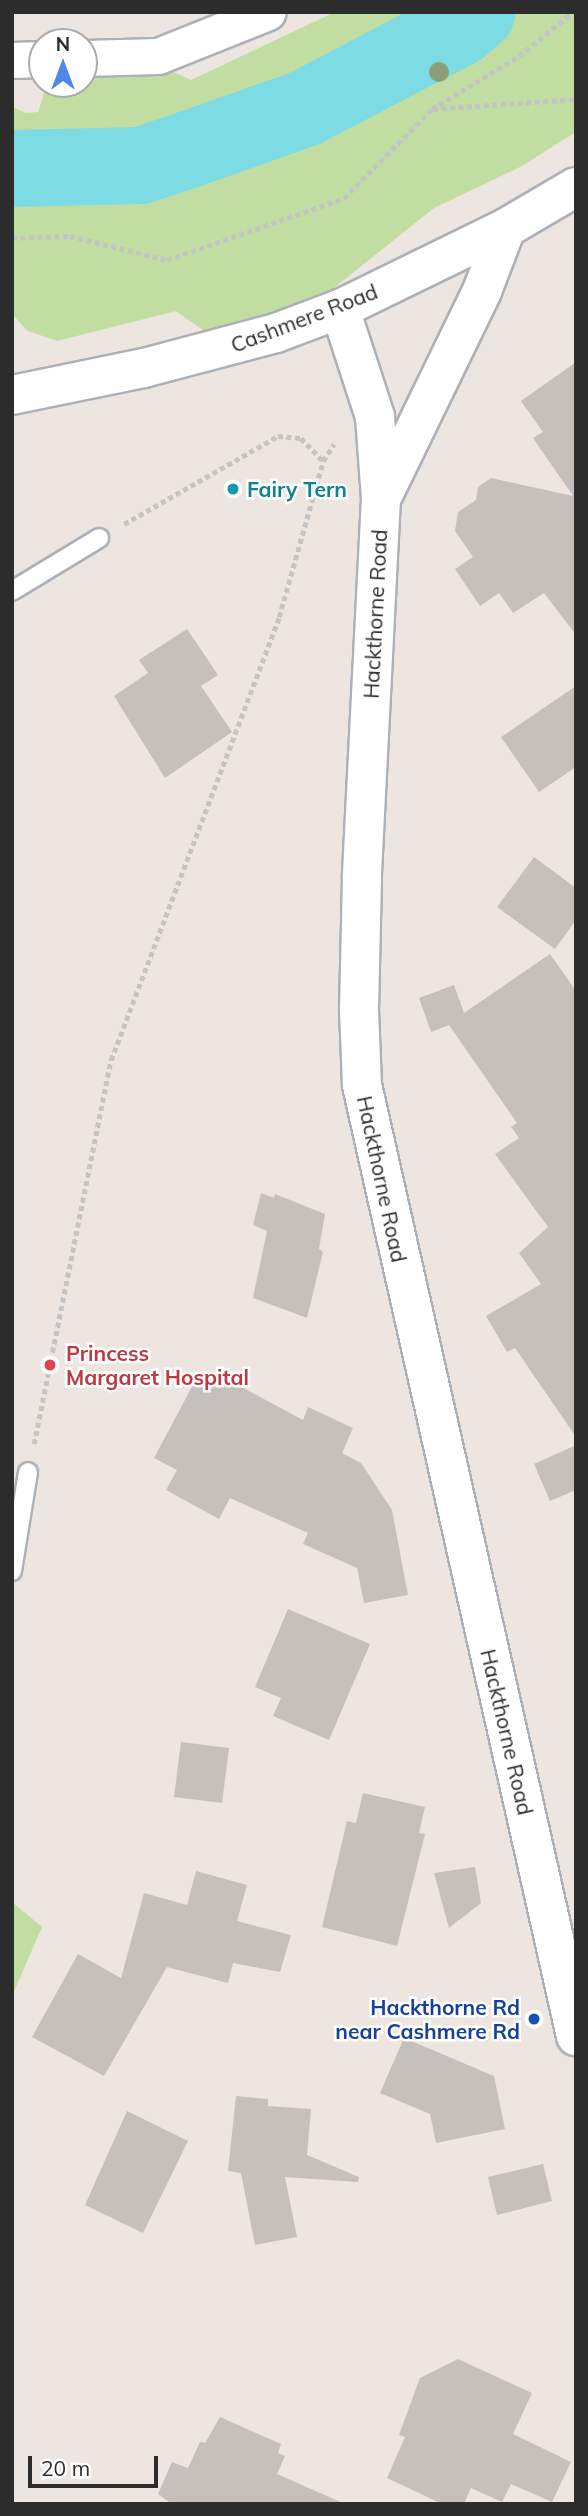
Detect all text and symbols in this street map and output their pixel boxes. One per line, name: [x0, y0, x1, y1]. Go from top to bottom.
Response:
north arrow: [28, 28, 98, 98]
text: N: [56, 32, 70, 56]
street label: Cashmere Road: [227, 278, 381, 358]
place label: Fairy Tern: [247, 476, 347, 502]
marker: Fairy Tern: [225, 481, 241, 497]
street label: Hackthorne Road: [358, 529, 392, 699]
street label: Hackthorne Road: [352, 1093, 412, 1265]
place label: Princess Margaret Hospital: [66, 1340, 249, 1390]
marker: Princess Margaret Hospital: [40, 1355, 60, 1375]
street label: Hackthorne Road: [476, 1647, 538, 1817]
place label: Hackthorne Rd near Cashmere Rd: [335, 1994, 520, 2044]
marker: Hackthorne Rd near Cashmere Rd: [526, 2011, 542, 2027]
scale bar: [32, 2442, 161, 2486]
text: 20 m: [41, 2455, 90, 2481]

